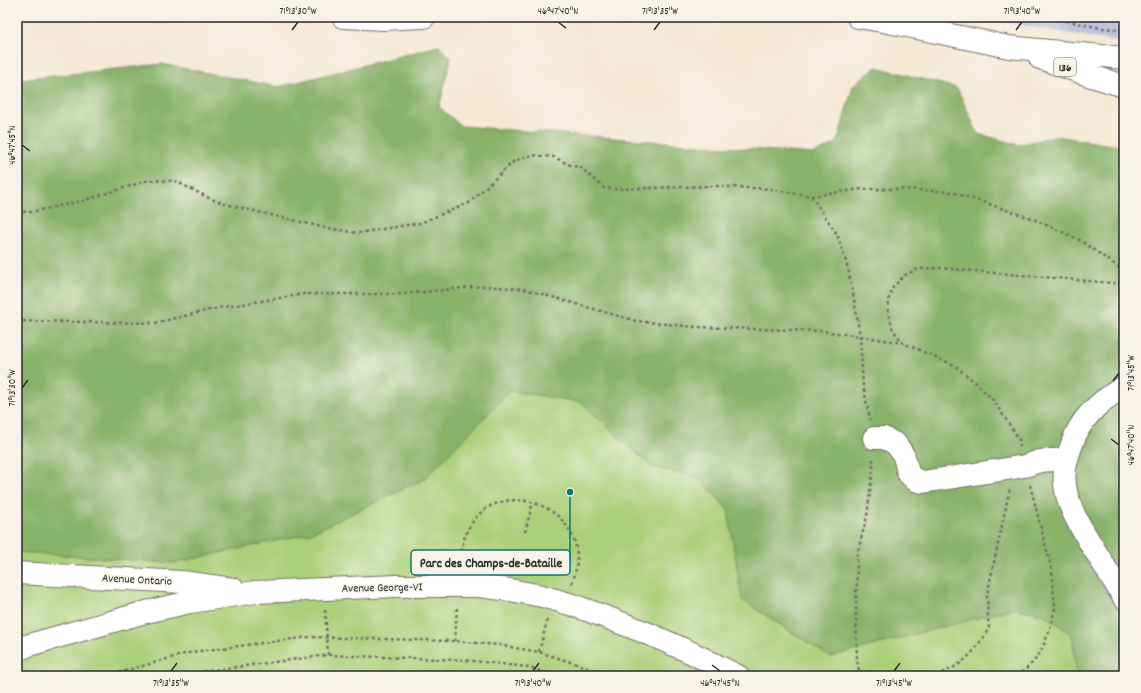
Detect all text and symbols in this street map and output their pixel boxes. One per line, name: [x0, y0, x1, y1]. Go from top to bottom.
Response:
text: 71°13'30"W: [279, 5, 317, 19]
text: 46°47'40"N: [538, 5, 578, 19]
text: 71°13'35"W: [642, 5, 678, 19]
text: 71°13'40"W: [1004, 5, 1041, 19]
road number: 136: [1054, 58, 1076, 76]
text: 46°47'45"N: [6, 125, 20, 165]
text: 71°13'45"W: [1125, 355, 1139, 391]
text: 71°13'30"W: [6, 369, 20, 407]
text: 46°47'40"N: [1125, 425, 1139, 465]
callout: Parc des Champs-de-Bataille: [411, 550, 570, 575]
text: Parc des Champs-de-Bataille: [420, 555, 562, 574]
street label: Avenue Ontario: [101, 570, 172, 591]
street label: Avenue George-VI: [341, 579, 423, 598]
text: 71°13'35"W: [153, 677, 189, 691]
text: 71°13'40"W: [515, 677, 552, 691]
text: 46°47'45"N: [700, 677, 740, 691]
text: 71°13'45"W: [876, 677, 912, 691]

